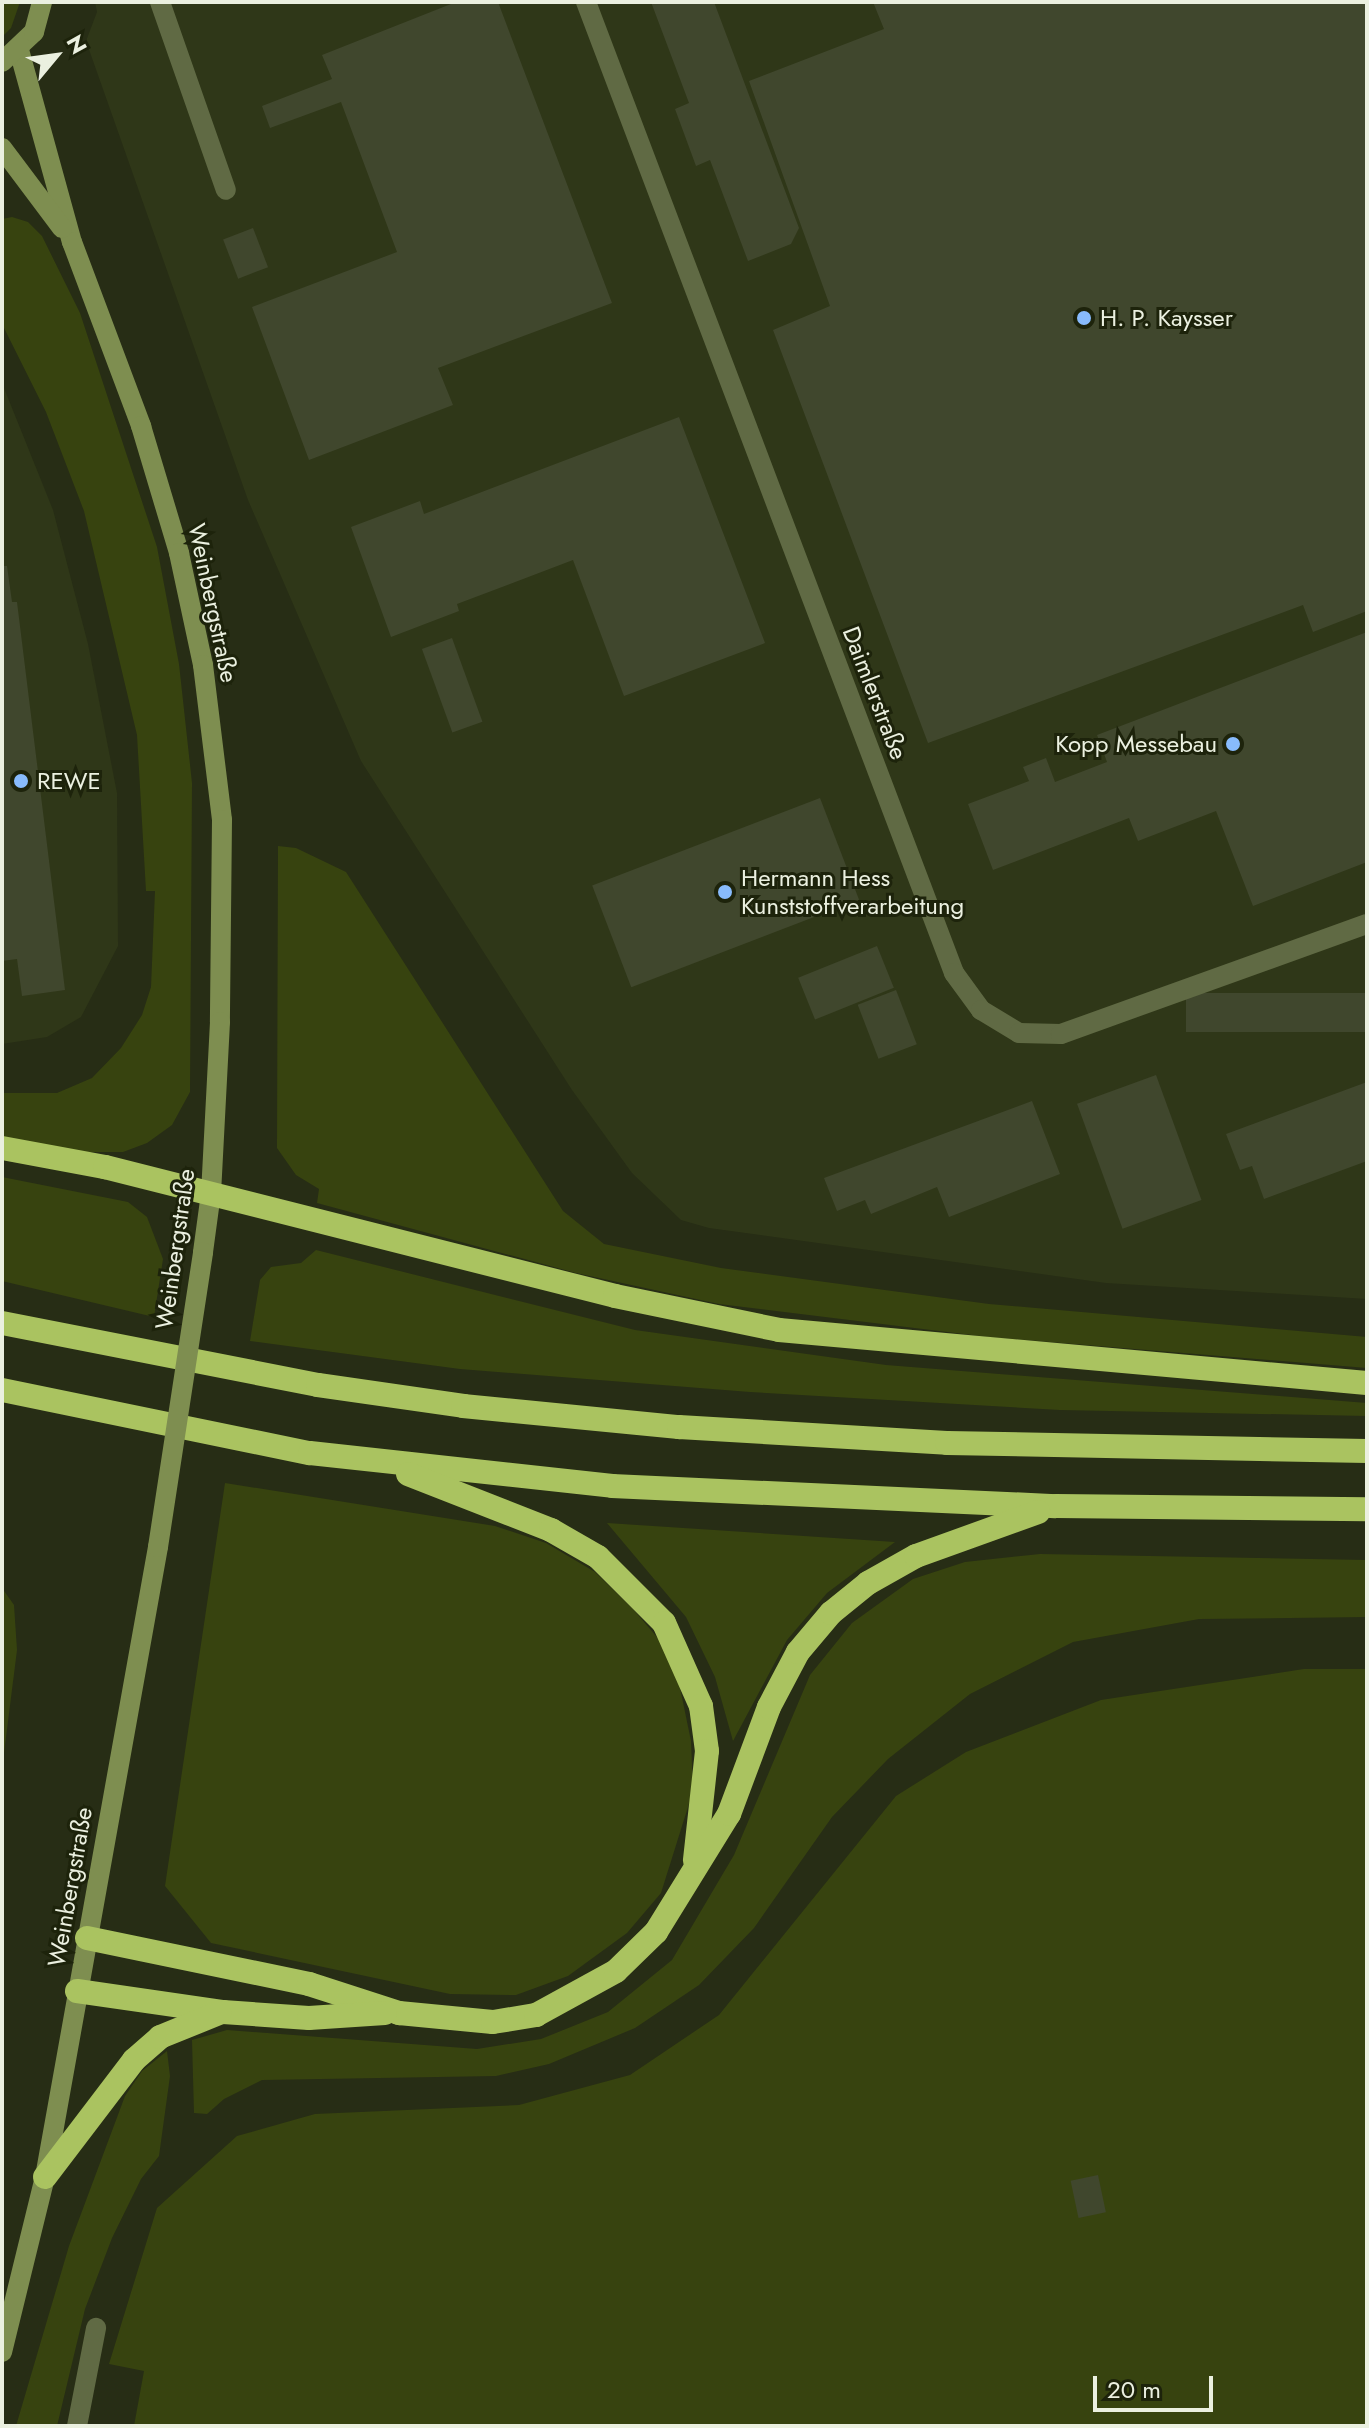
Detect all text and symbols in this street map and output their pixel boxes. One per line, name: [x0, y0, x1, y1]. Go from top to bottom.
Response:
north arrow: [16, 16, 96, 96]
text: N: [59, 29, 95, 60]
place label: H. P. Kaysser: [1100, 304, 1233, 332]
marker: H. P. Kaysser: [1075, 309, 1093, 327]
street label: Weinbergstraße: [182, 521, 244, 685]
street label: Daimlerstraße: [836, 622, 914, 764]
place label: Kopp Messebau: [1055, 730, 1217, 758]
marker: Kopp Messebau: [1224, 735, 1242, 753]
place label: REWE: [37, 767, 101, 795]
marker: REWE: [12, 772, 30, 790]
place label: Hermann Hess Kunststoffverarbeitung: [741, 864, 964, 920]
marker: Hermann Hess Kunststoffverarbeitung: [716, 883, 734, 901]
street label: Weinbergstraße: [149, 1167, 201, 1331]
street label: Weinbergstraße: [42, 1805, 98, 1969]
scale bar: [1097, 2360, 1217, 2410]
text: 20 m: [1107, 2372, 1161, 2407]

